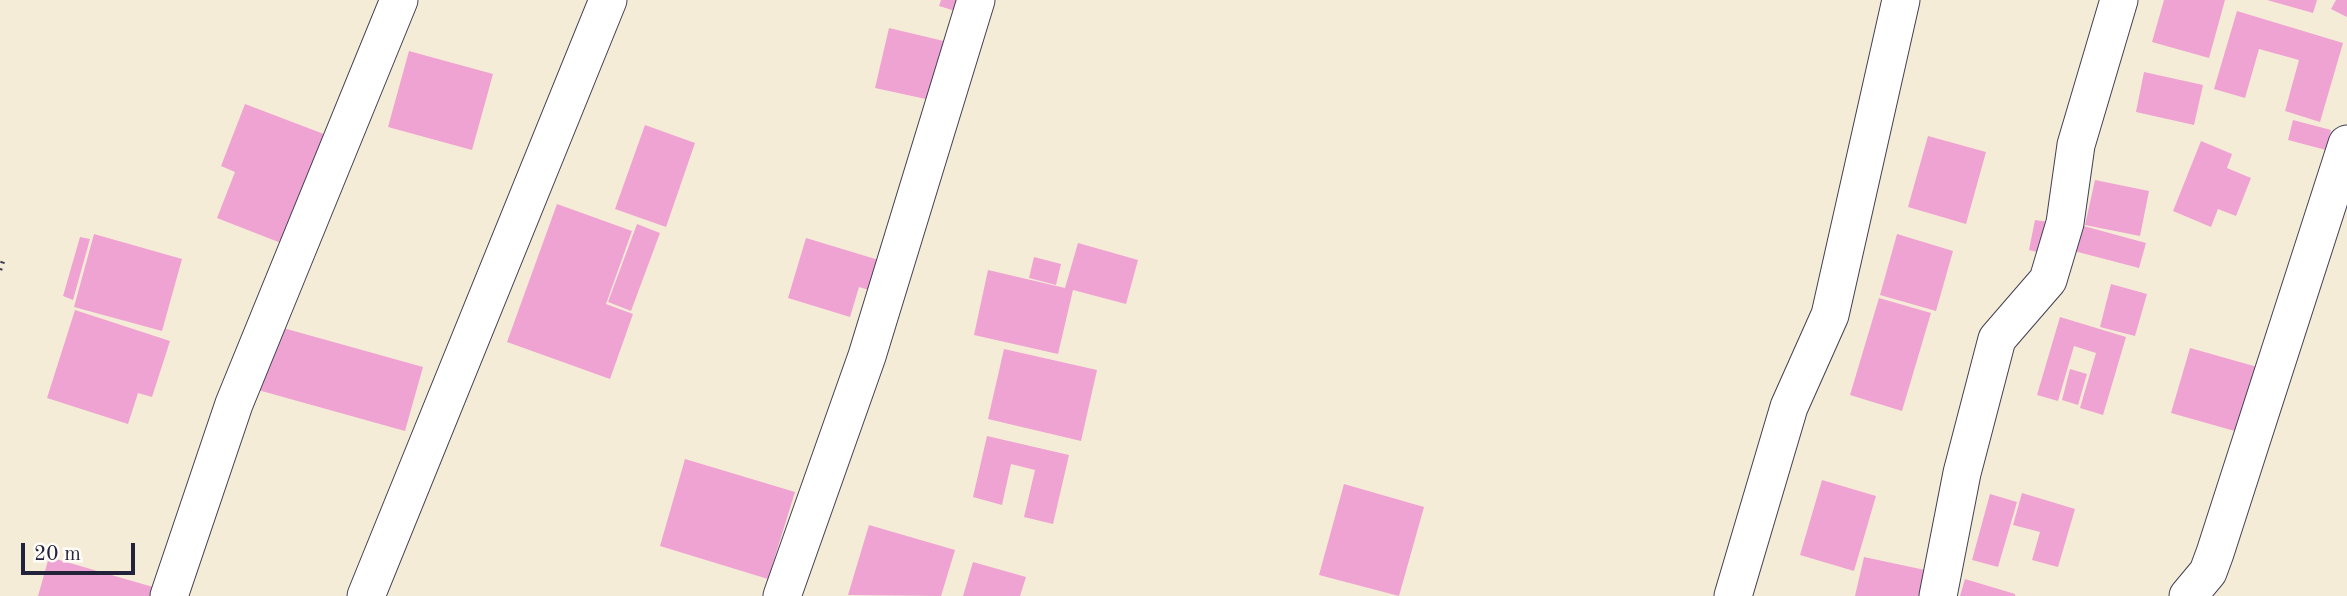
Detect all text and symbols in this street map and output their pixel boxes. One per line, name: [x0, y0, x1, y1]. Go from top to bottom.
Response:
scale bar: [24, 530, 138, 574]
text: 20 m: [34, 544, 81, 565]

